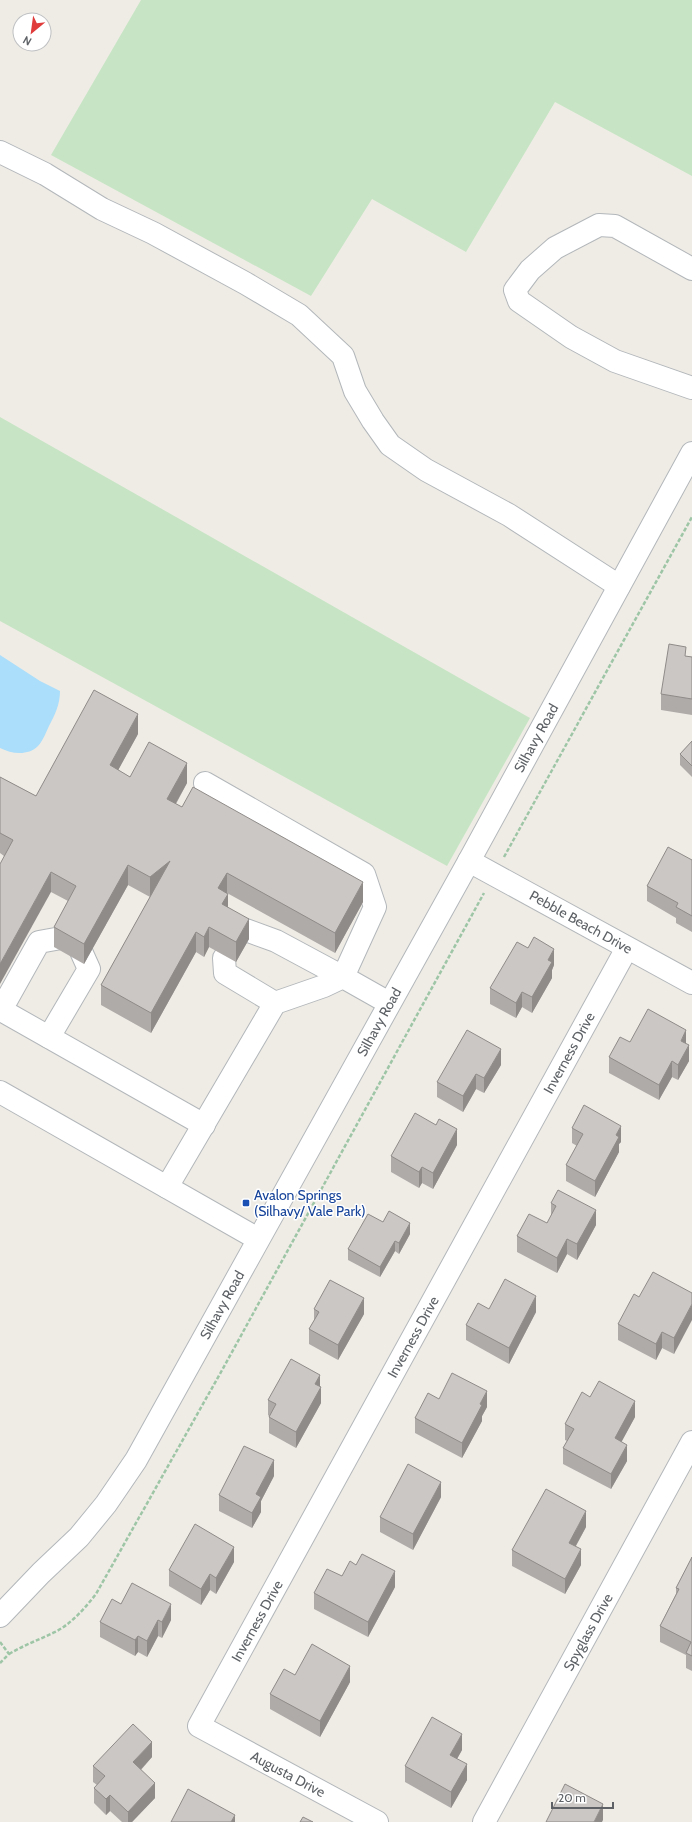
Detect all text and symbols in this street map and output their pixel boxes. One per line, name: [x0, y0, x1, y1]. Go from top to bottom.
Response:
north arrow: [12, 12, 52, 52]
text: N: [20, 33, 34, 49]
street label: Silhavy Road: [510, 700, 562, 776]
street label: Pebble Beach Drive: [526, 886, 636, 958]
street label: Silhavy Road: [353, 984, 405, 1060]
street label: Inverness Drive: [539, 1009, 599, 1097]
place label: Avalon Springs (Silhavy/ Vale Park): [254, 1186, 366, 1220]
marker: Avalon Springs (Silhavy/ Vale Park): [241, 1198, 251, 1208]
street label: Silhavy Road: [196, 1267, 248, 1343]
street label: Inverness Drive: [383, 1293, 443, 1381]
street label: Inverness Drive: [227, 1577, 287, 1665]
street label: Spyglass Drive: [559, 1590, 617, 1674]
street label: Augusta Drive: [248, 1747, 328, 1801]
scale bar: [552, 1784, 613, 1810]
text: 20 m: [558, 1790, 586, 1805]

